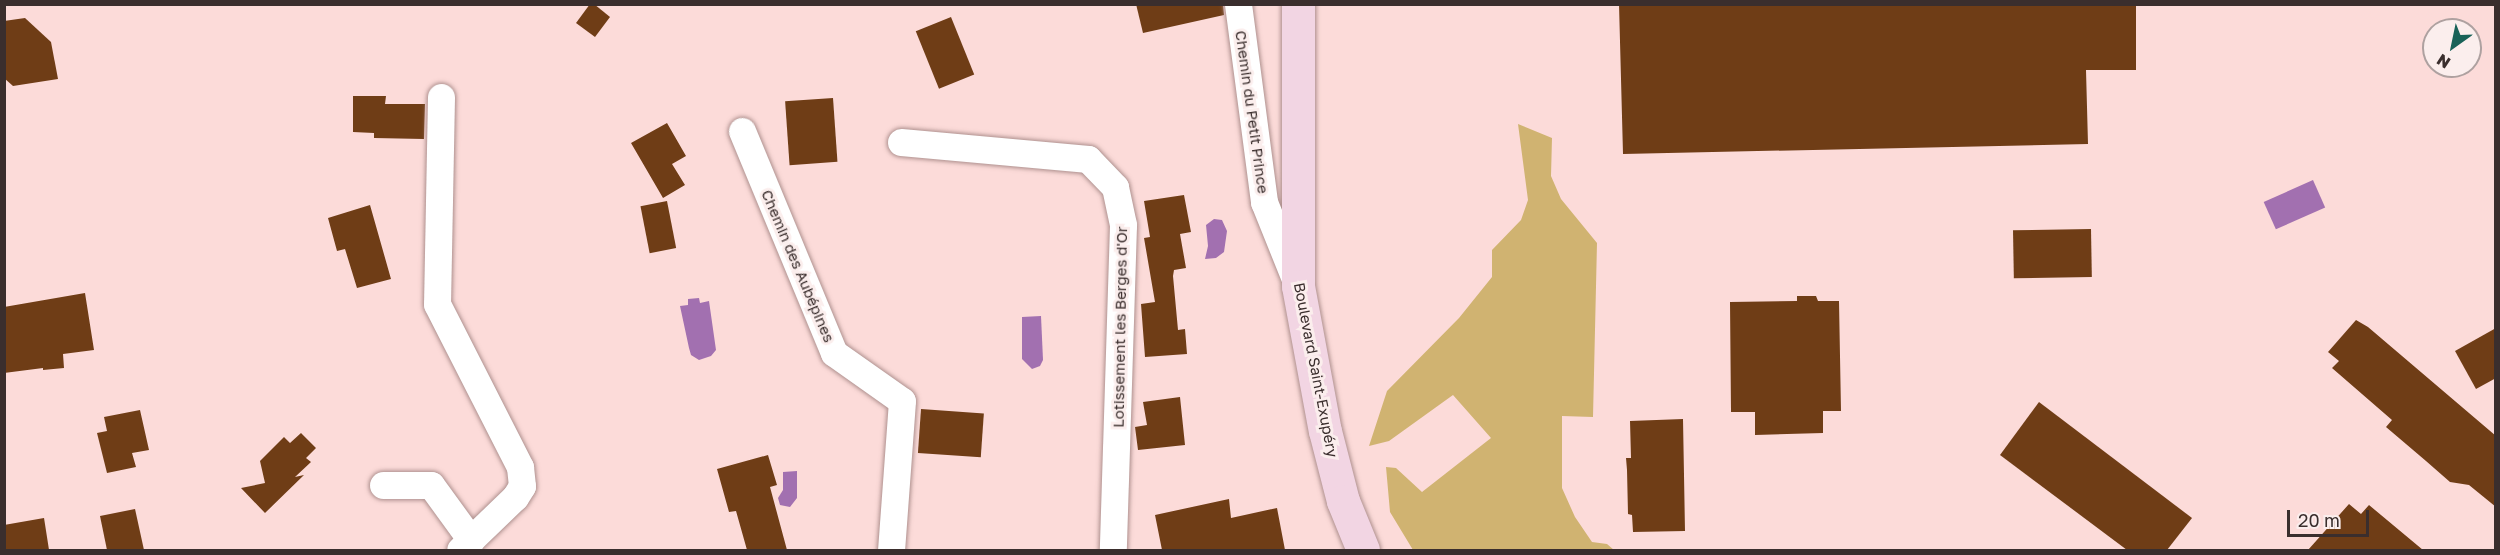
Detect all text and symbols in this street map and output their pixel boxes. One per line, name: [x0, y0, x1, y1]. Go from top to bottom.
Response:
north arrow: [2422, 18, 2482, 78]
street label: Chemin du Petit Prince: [1232, 29, 1272, 195]
text: N: [2433, 50, 2454, 73]
street label: Chemin des Aubépines: [758, 187, 838, 345]
street label: Lotissement les Berges d'Or: [1109, 226, 1131, 428]
street label: Boulevard Saint-Exupéry: [1290, 281, 1342, 459]
scale bar: [2290, 498, 2372, 536]
text: 20 m: [2298, 509, 2340, 531]

